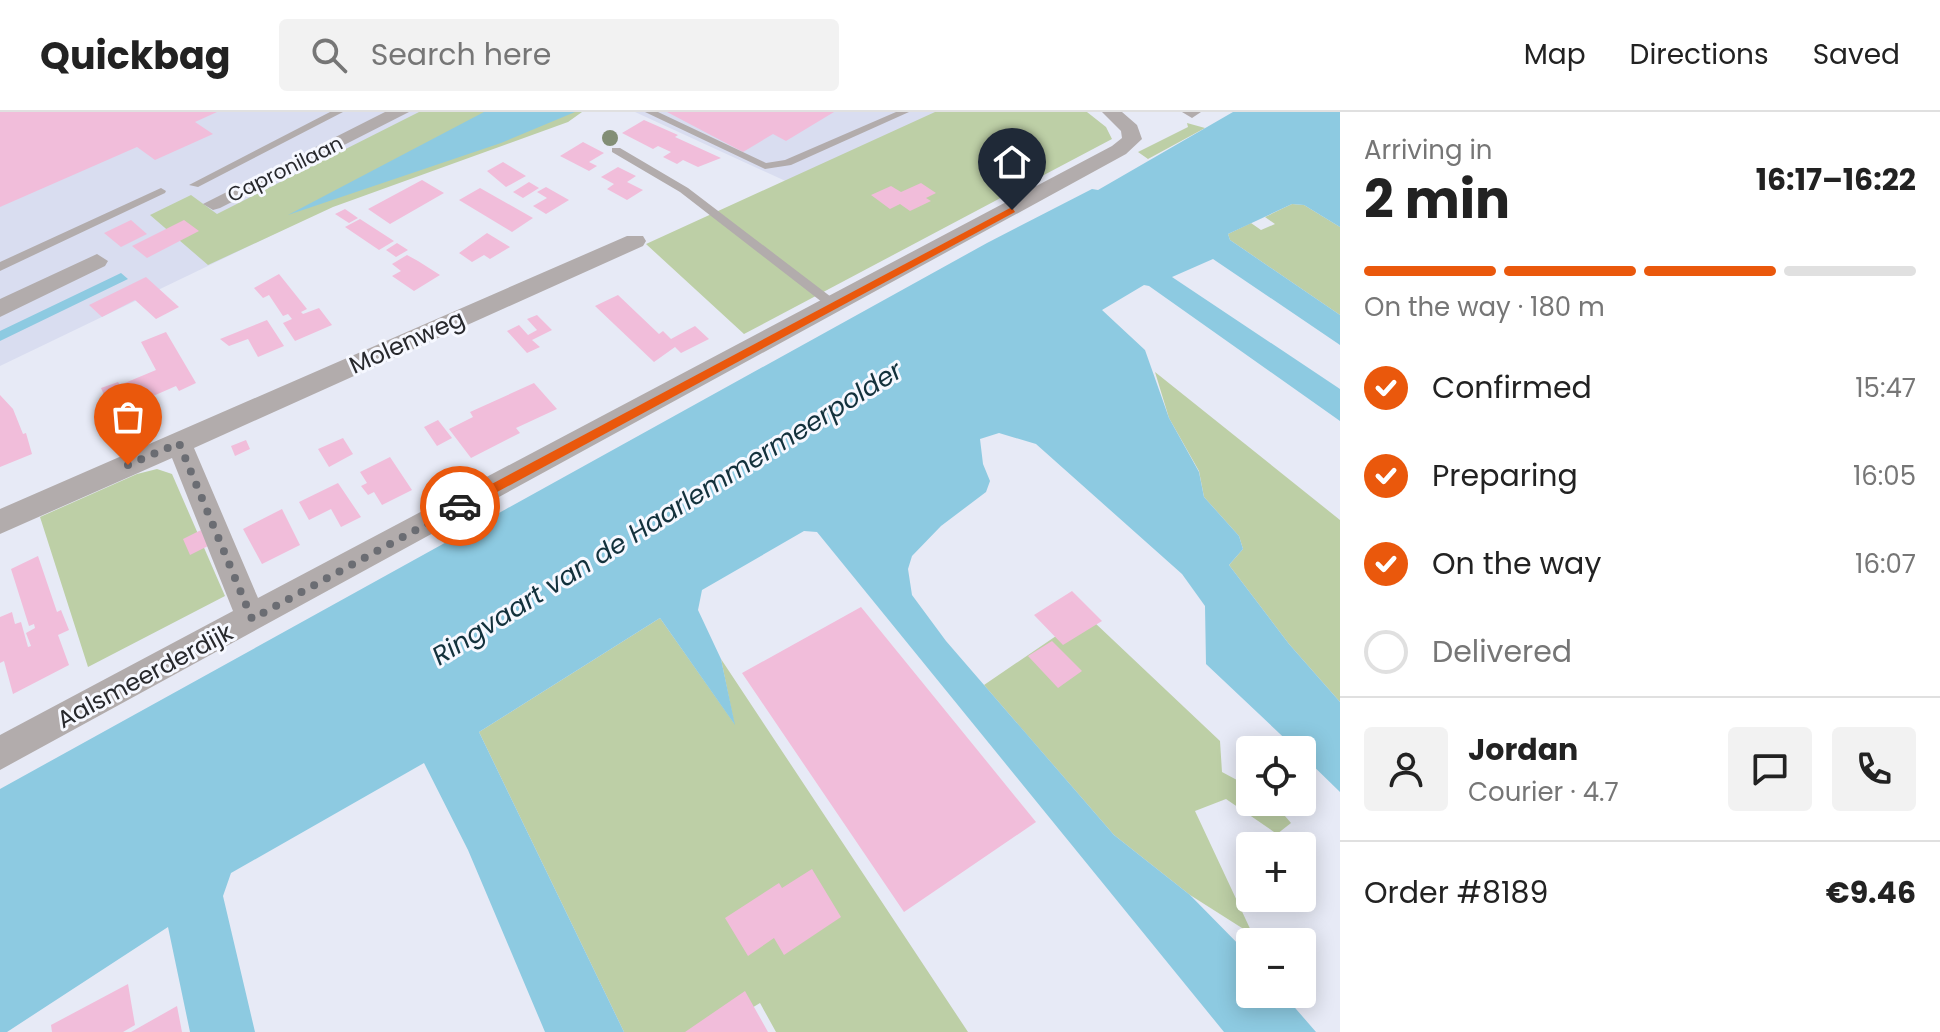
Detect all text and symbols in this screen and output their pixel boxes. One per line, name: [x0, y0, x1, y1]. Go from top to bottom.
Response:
search box: [279, 19, 839, 91]
text: Quickbag: [40, 29, 231, 82]
icon: search: [307, 33, 351, 77]
text: Search here: [371, 33, 551, 76]
text: Map: [1524, 35, 1586, 74]
text: Directions: [1630, 35, 1769, 74]
text: Saved: [1813, 35, 1900, 74]
pin: [978, 128, 1046, 210]
street label: Capronilaan: [223, 129, 347, 209]
text: Arriving in: [1364, 132, 1493, 168]
icon: home: [990, 140, 1034, 184]
text: 16:17–16:22: [1756, 158, 1916, 201]
text: 2 min: [1364, 163, 1510, 236]
text: On the way · 180 m: [1364, 289, 1605, 325]
street label: Molenweg: [344, 301, 470, 382]
water label: Ringvaart van de Haarlemmermeerpolder: [425, 352, 910, 674]
icon: check: [1364, 366, 1408, 410]
text: Confirmed: [1432, 366, 1592, 409]
text: 15:47: [1855, 370, 1916, 406]
pin: [94, 383, 162, 465]
icon: bag: [106, 395, 150, 439]
icon: check: [1364, 454, 1408, 498]
text: Preparing: [1432, 454, 1578, 497]
text: 16:05: [1853, 458, 1916, 494]
courier: [420, 466, 500, 546]
icon: car: [438, 484, 482, 528]
icon: check: [1364, 542, 1408, 586]
text: On the way: [1432, 542, 1601, 585]
text: 16:07: [1855, 546, 1916, 582]
street label: Aalsmeerderdijk: [51, 615, 239, 736]
text: Delivered: [1432, 630, 1572, 673]
button: person: [1364, 727, 1448, 811]
button: chat: [1728, 727, 1812, 811]
button: phone: [1832, 727, 1916, 811]
text: Jordan: [1468, 728, 1578, 771]
map controls: [1236, 736, 1316, 1008]
button: locate: [1236, 736, 1316, 816]
text: Courier · 4.7: [1468, 774, 1619, 810]
button: +: [1236, 832, 1316, 912]
text: Order #8189: [1364, 871, 1548, 914]
text: €9.46: [1826, 871, 1916, 914]
button: −: [1236, 928, 1316, 1008]

